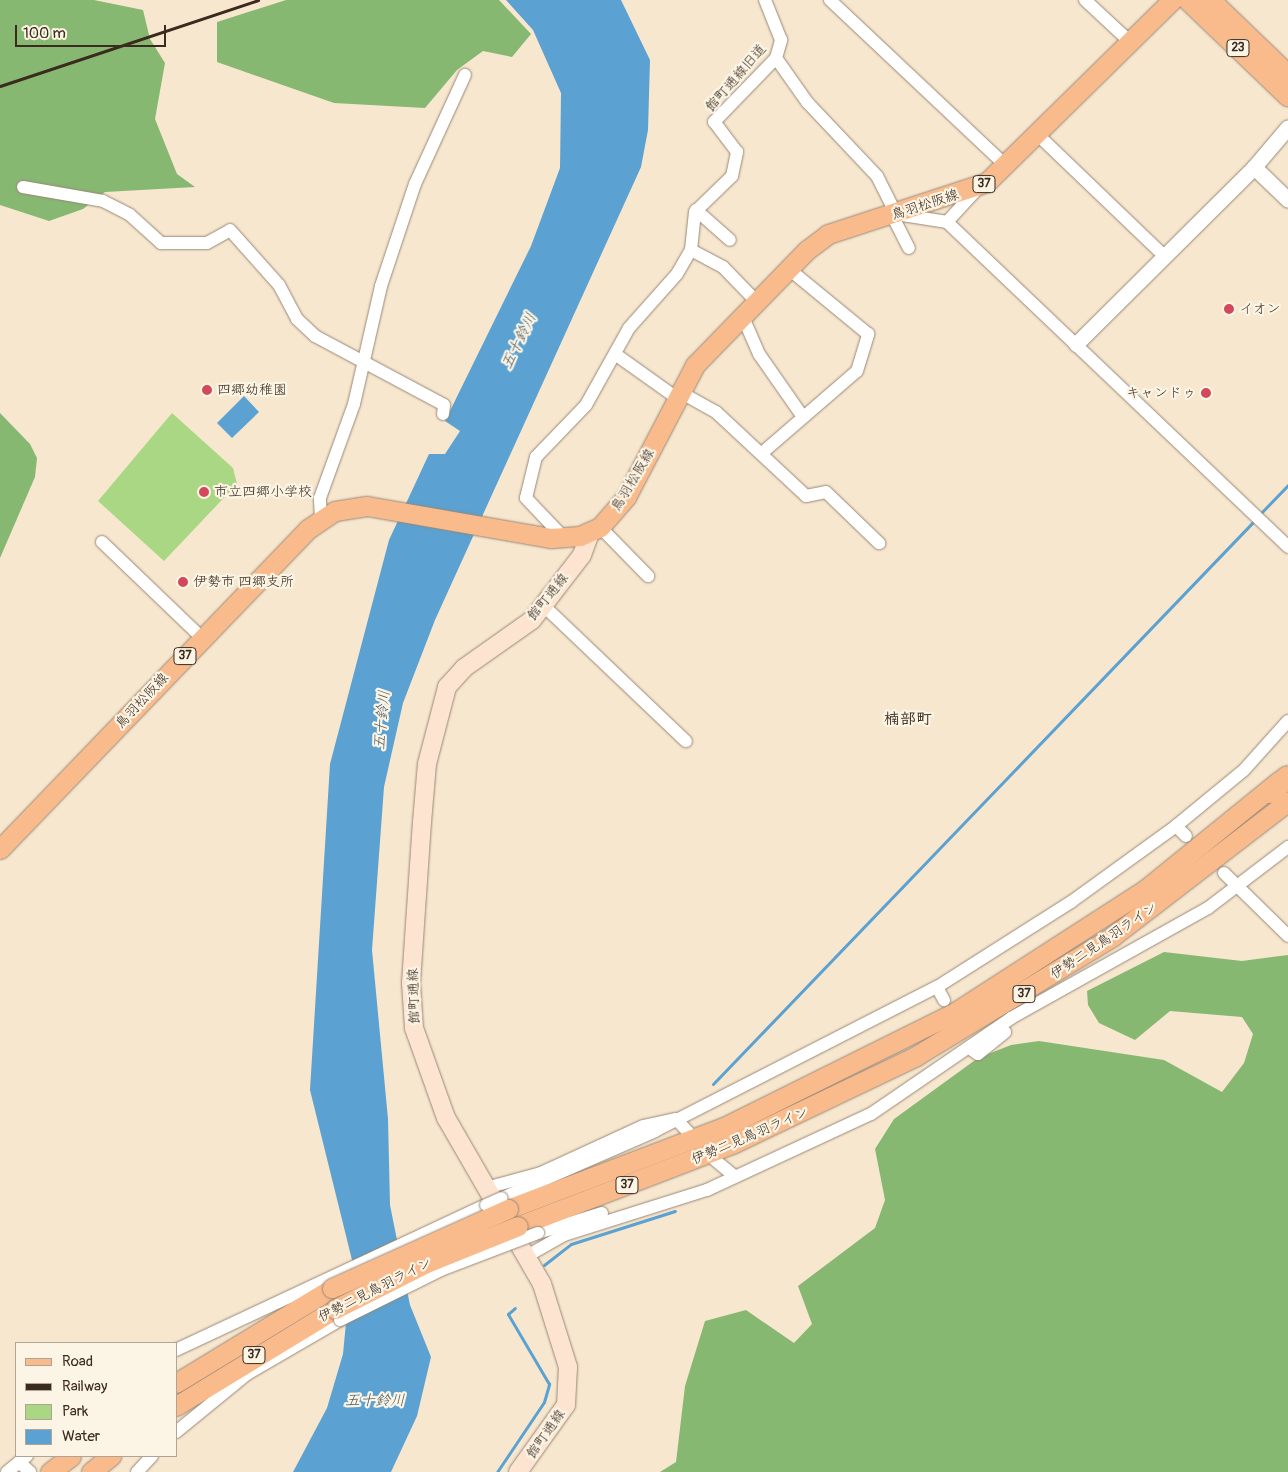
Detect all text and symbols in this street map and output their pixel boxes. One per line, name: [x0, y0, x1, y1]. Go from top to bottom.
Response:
scale bar: [18, 15, 169, 47]
text: 100 m: [23, 24, 66, 43]
road number: 23: [1226, 38, 1250, 58]
street label: 館町通線旧道: [702, 41, 770, 115]
road number: 37: [972, 174, 996, 193]
street label: 鳥羽松阪線: [889, 186, 961, 224]
place label: イオン: [1239, 301, 1281, 317]
marker: イオン: [1223, 303, 1235, 315]
water label: 五十鈴川: [498, 310, 540, 372]
place label: 四郷幼稚園: [217, 382, 287, 398]
marker: 四郷幼稚園: [201, 384, 213, 396]
place label: キャンドゥ: [1126, 385, 1196, 401]
marker: キャンドゥ: [1200, 387, 1212, 399]
street label: 鳥羽松阪線: [608, 446, 658, 514]
place label: 市立四郷小学校: [214, 484, 312, 500]
marker: 市立四郷小学校: [198, 486, 210, 498]
street label: 館町通線: [524, 570, 572, 624]
place label: 伊勢市 四郷支所: [193, 574, 294, 590]
marker: 伊勢市 四郷支所: [177, 576, 189, 588]
road number: 37: [172, 646, 198, 666]
street label: 鳥羽松阪線: [112, 670, 172, 732]
water label: 五十鈴川: [370, 689, 394, 751]
district label: 楠部町: [884, 709, 932, 729]
street label: 伊勢二見鳥羽ライン: [1047, 899, 1161, 983]
street label: 館町通線: [405, 968, 423, 1024]
road number: 37: [1012, 984, 1036, 1004]
street label: 伊勢二見鳥羽ライン: [689, 1104, 811, 1168]
road number: 37: [614, 1176, 640, 1194]
street label: 伊勢二見鳥羽ライン: [315, 1254, 435, 1326]
legend: [15, 1342, 178, 1457]
road number: 37: [242, 1346, 266, 1364]
text: Road: [62, 1352, 93, 1371]
text: Railway: [62, 1377, 107, 1396]
water label: 五十鈴川: [345, 1392, 405, 1410]
text: Park: [62, 1402, 88, 1421]
street label: 館町通線: [523, 1406, 569, 1462]
text: Water: [62, 1427, 100, 1446]

